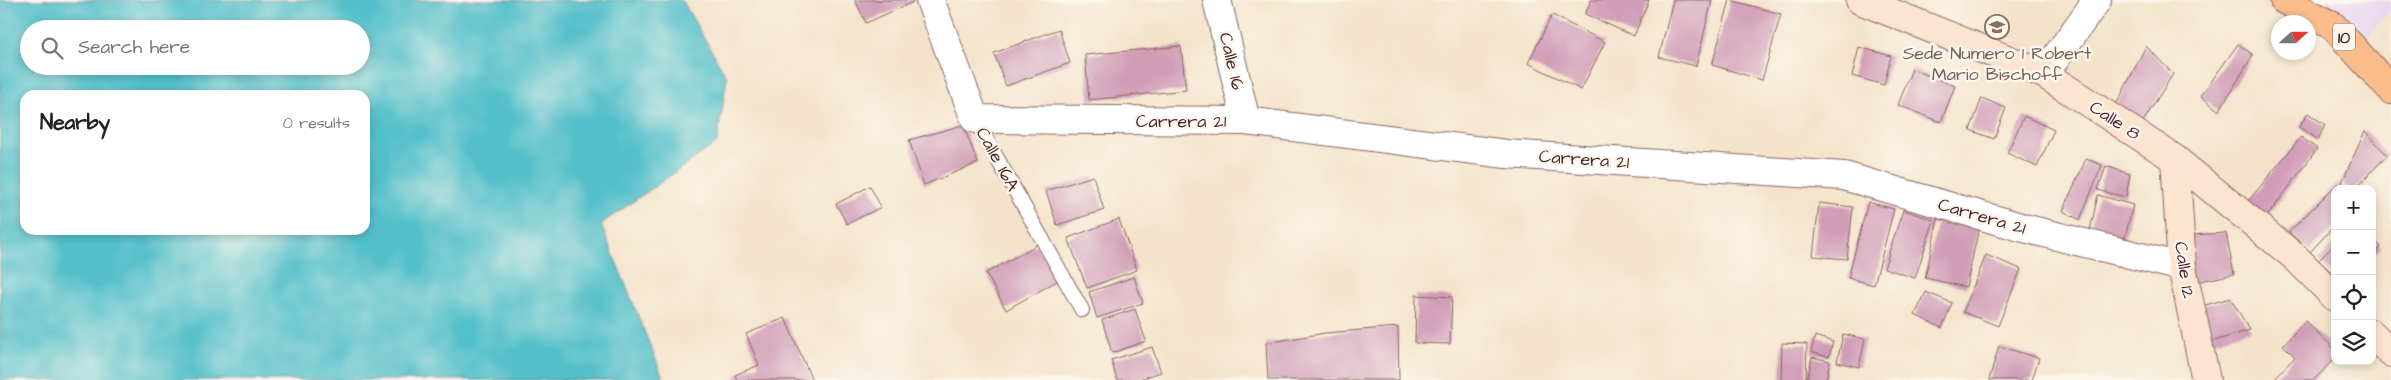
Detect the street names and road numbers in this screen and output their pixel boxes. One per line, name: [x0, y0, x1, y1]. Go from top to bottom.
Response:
road number: 10: [2333, 24, 2355, 51]
street label: Calle 16: [1213, 30, 1250, 92]
street label: Calle 8: [2084, 95, 2145, 146]
street label: Carrera 21: [1136, 109, 1226, 134]
street label: Calle 16A: [970, 123, 1026, 196]
street label: Carrera 21: [1538, 144, 1630, 175]
street label: Carrera 21: [1935, 192, 2029, 241]
street label: Calle 12: [2168, 240, 2201, 301]

